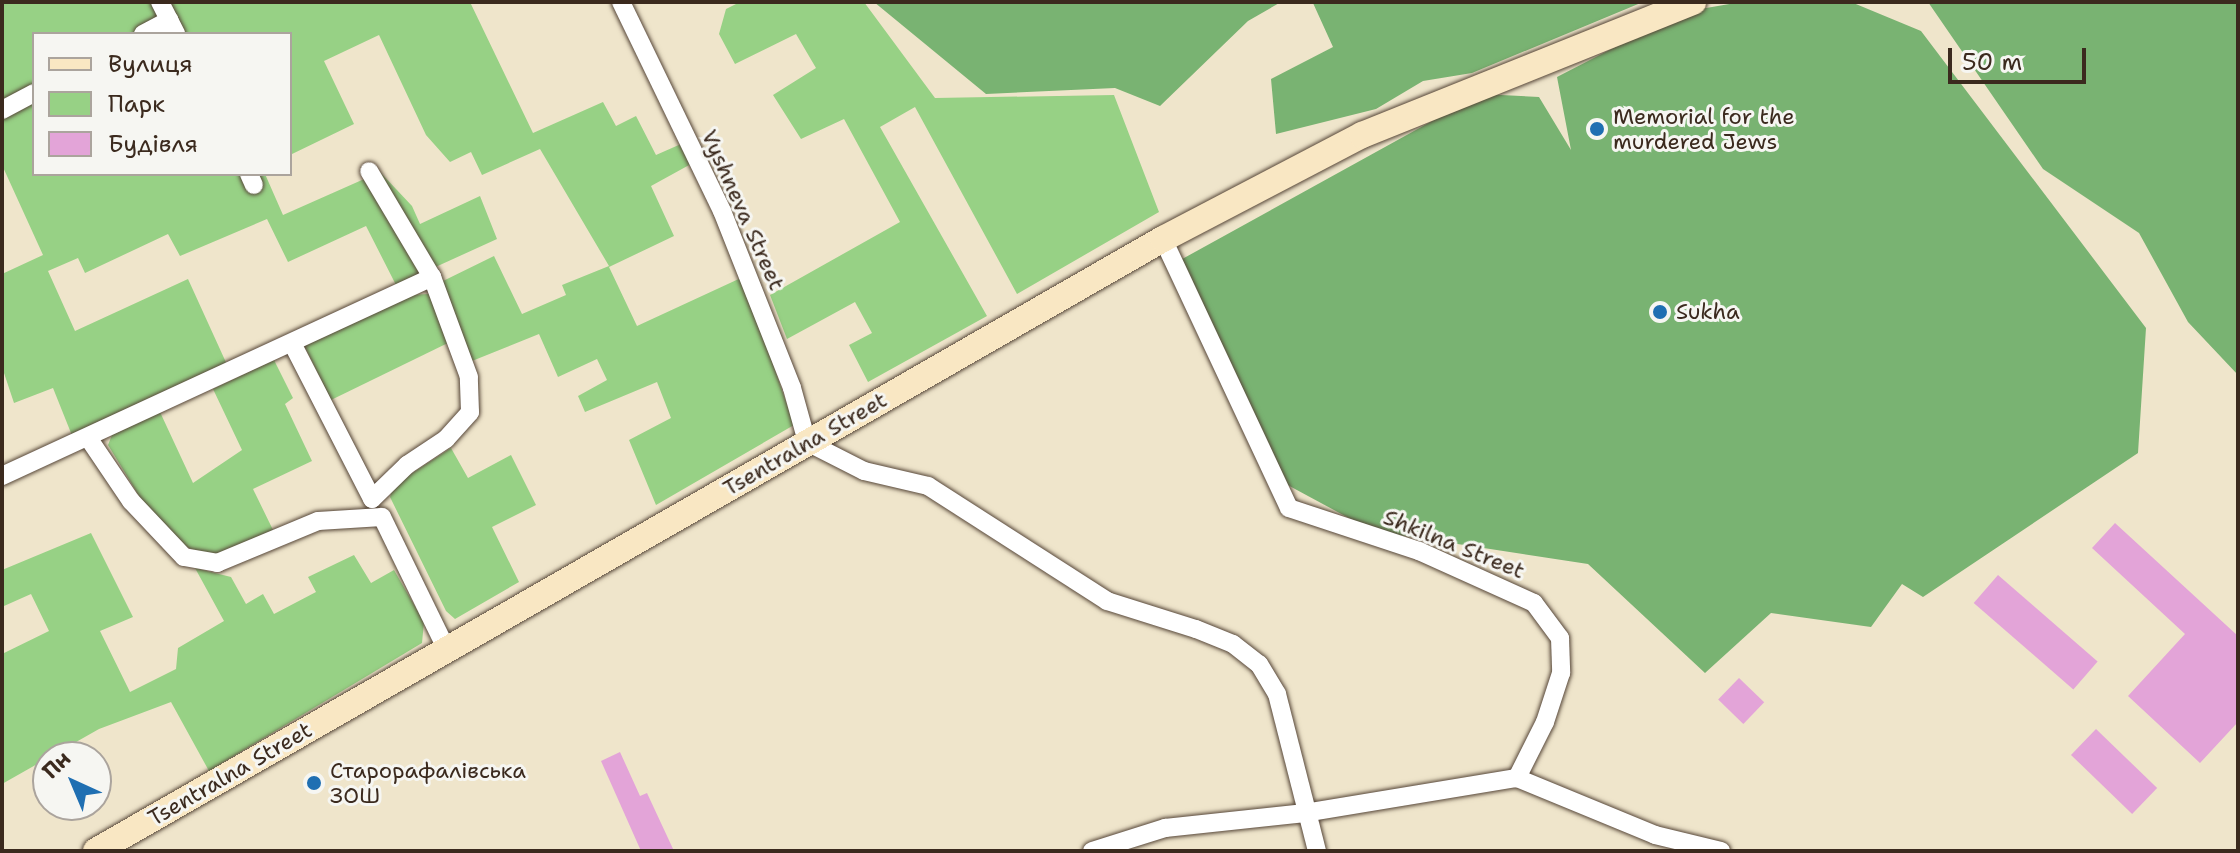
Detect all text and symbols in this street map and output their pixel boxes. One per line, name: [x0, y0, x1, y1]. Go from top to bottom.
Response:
legend: [32, 32, 292, 176]
scale bar: [1952, 32, 2090, 82]
text: 50 m: [1962, 46, 2022, 78]
text: Вулиця: [108, 48, 193, 80]
text: Парк: [108, 88, 165, 120]
place label: Memorial for the murdered Jews: [1613, 103, 1795, 154]
marker: Memorial for the murdered Jews: [1588, 120, 1606, 138]
street label: Vyshneva Street: [696, 126, 790, 294]
text: Будівля: [108, 128, 198, 160]
place label: Sukha: [1676, 299, 1740, 325]
marker: Sukha: [1651, 303, 1669, 321]
street label: Tsentralna Street: [718, 386, 892, 502]
street label: Shkilna Street: [1380, 504, 1528, 584]
street label: Tsentralna Street: [143, 716, 317, 832]
north arrow: [32, 741, 112, 821]
text: Пн: [36, 744, 77, 785]
place label: Старорафалівська ЗОШ: [330, 757, 526, 808]
marker: Старорафалівська ЗОШ: [305, 774, 323, 792]

